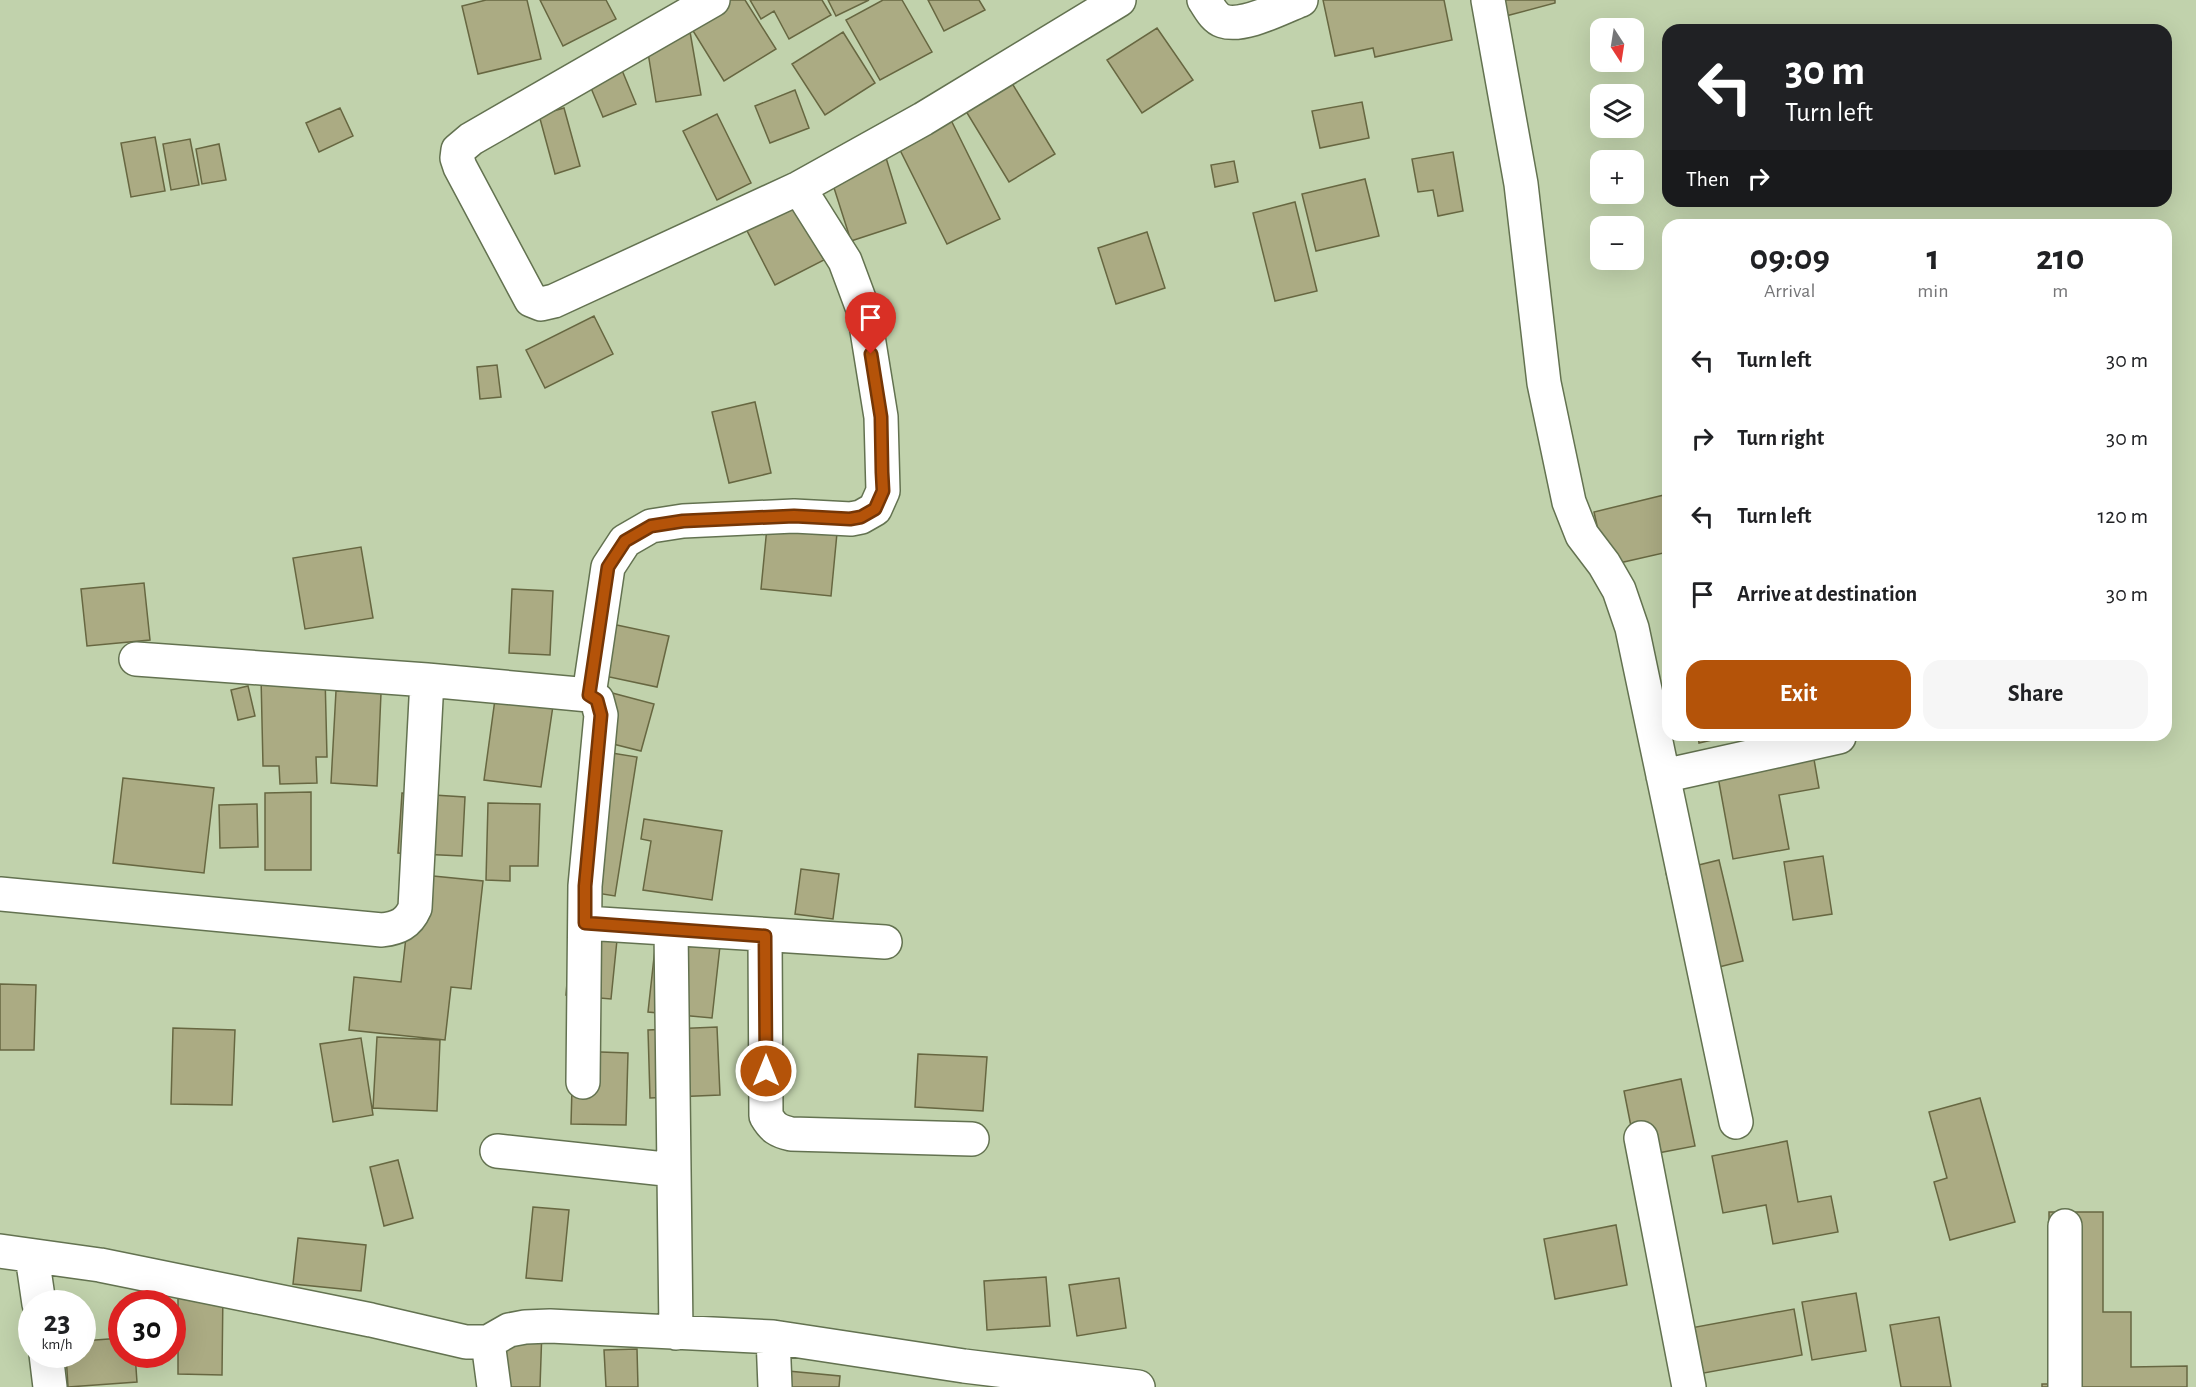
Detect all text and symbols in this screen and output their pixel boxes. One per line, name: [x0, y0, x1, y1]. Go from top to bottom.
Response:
north arrow: [1590, 18, 1644, 72]
map controls: [1590, 18, 1644, 270]
icon: left: [1686, 48, 1764, 126]
text: 30 m: [1785, 50, 1865, 92]
button: layers: [1590, 84, 1644, 138]
text: Turn left: [1785, 99, 1873, 126]
button: +: [1590, 150, 1644, 204]
icon: right: [1742, 162, 1775, 195]
text: Then: [1686, 168, 1730, 190]
button: −: [1590, 216, 1644, 270]
text: 09:09: [1749, 240, 1830, 276]
text: 1: [1926, 240, 1939, 276]
text: 210: [2036, 240, 2085, 276]
text: Arrival: [1764, 281, 1815, 301]
text: min: [1917, 281, 1949, 301]
text: m: [2052, 281, 2068, 301]
pin: [845, 292, 896, 354]
icon: arrive: [854, 301, 887, 334]
icon: left: [1686, 344, 1719, 377]
text: Turn left: [1737, 349, 1811, 371]
text: 30 m: [2106, 349, 2148, 371]
icon: right: [1686, 422, 1719, 455]
text: Turn right: [1737, 427, 1824, 449]
text: 30 m: [2106, 427, 2148, 449]
icon: left: [1686, 500, 1719, 533]
text: Turn left: [1737, 505, 1811, 527]
text: 120 m: [2098, 505, 2148, 527]
icon: arrive: [1686, 578, 1719, 611]
text: Arrive at destination: [1737, 583, 1917, 605]
text: 30 m: [2106, 583, 2148, 605]
button: Exit: [1686, 660, 1911, 729]
button: Share: [1923, 660, 2148, 729]
position arrow: [734, 1039, 798, 1103]
speed limit sign: 30: [108, 1290, 186, 1368]
text: 23: [43, 1307, 71, 1337]
text: km/h: [42, 1337, 72, 1352]

